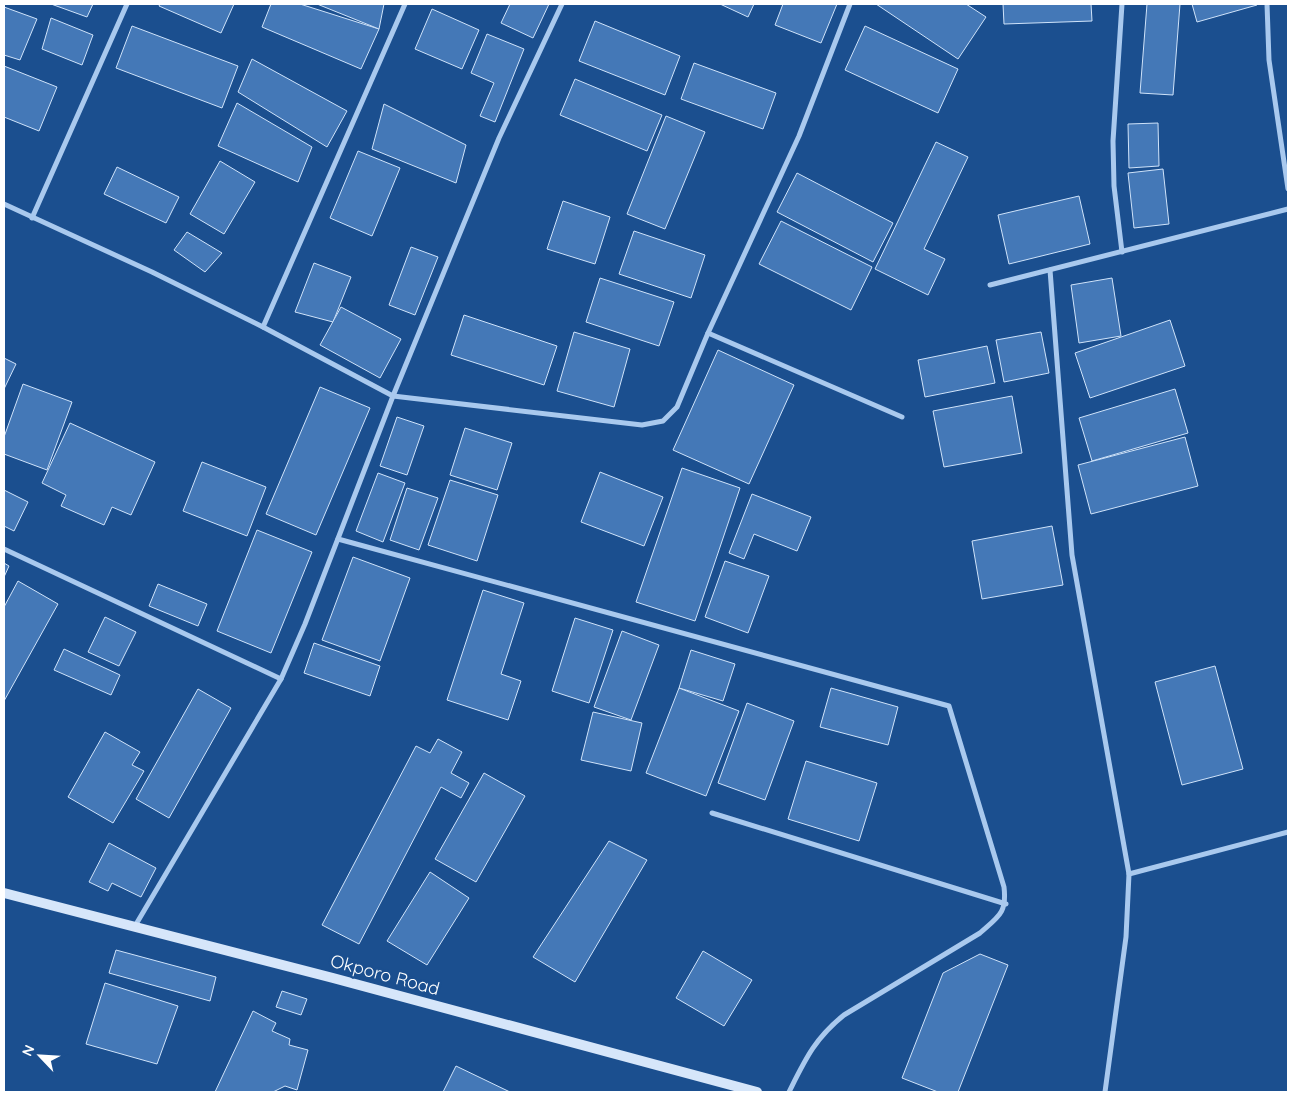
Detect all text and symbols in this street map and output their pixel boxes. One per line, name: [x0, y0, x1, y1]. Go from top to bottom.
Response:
street label: Okporo Road: [328, 949, 442, 1000]
north arrow: [15, 1031, 65, 1081]
text: N: [18, 1042, 39, 1059]

